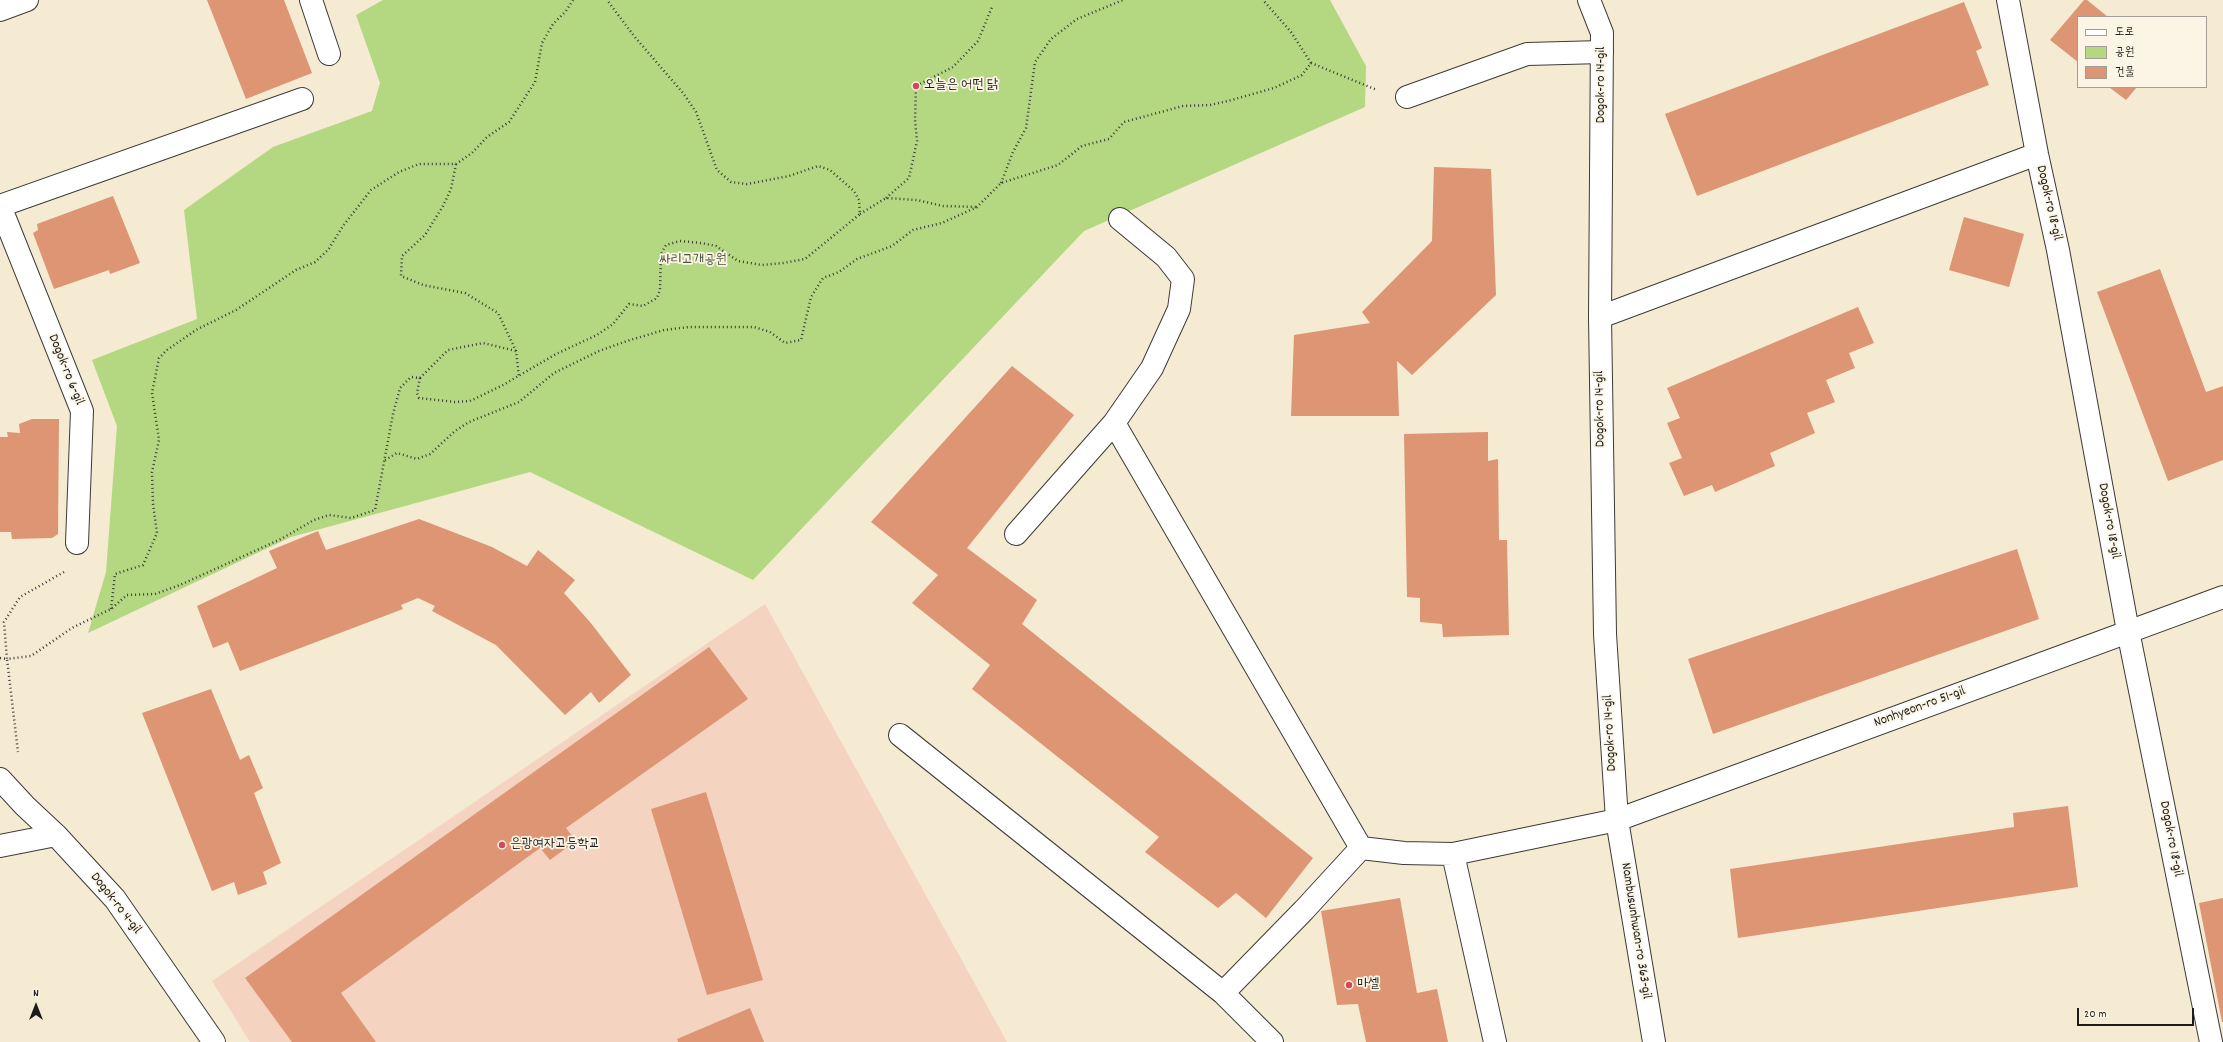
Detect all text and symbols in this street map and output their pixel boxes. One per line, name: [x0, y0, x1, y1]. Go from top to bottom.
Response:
legend: [2077, 16, 2207, 88]
text: 도로: [2115, 24, 2134, 41]
text: 공원: [2115, 44, 2134, 61]
street label: Dogok-ro 14-gil: [1594, 47, 1610, 123]
text: 건물: [2115, 64, 2134, 81]
place label: 오늘은 어떤 닭: [924, 78, 998, 94]
marker: 오늘은 어떤 닭: [911, 81, 921, 91]
street label: Dogok-ro 18-gil: [2031, 164, 2065, 242]
park label: 싸리고개공원: [659, 253, 727, 269]
street label: Dogok-ro 6-gil: [43, 332, 87, 408]
street label: Dogok-ro 14-gil: [1592, 371, 1610, 447]
street label: Dogok-ro 18-gil: [2093, 482, 2123, 560]
street label: Nonhyeon-ro 51-gil: [1872, 684, 1968, 732]
street label: Dogok-ro 14-gil: [1601, 694, 1621, 772]
street label: Dogok-ro 18-gil: [2154, 800, 2186, 878]
place label: 은광여자고등학교: [510, 837, 600, 853]
marker: 은광여자고등학교: [497, 840, 507, 850]
street label: Nambusunhwan-ro 363-gil: [1616, 862, 1654, 1000]
street label: Dogok-ro 4-gil: [86, 870, 144, 938]
place label: 마셀: [1357, 977, 1380, 993]
marker: 마셀: [1344, 980, 1354, 990]
north arrow: [16, 986, 56, 1026]
text: N: [33, 986, 39, 1002]
scale bar: [2079, 1000, 2196, 1026]
text: 20 m: [2084, 1006, 2107, 1023]

